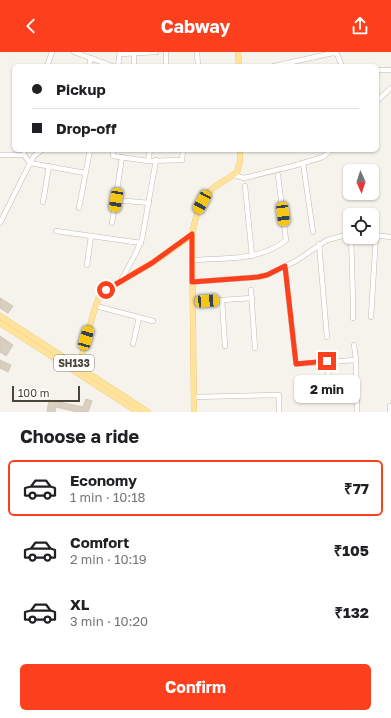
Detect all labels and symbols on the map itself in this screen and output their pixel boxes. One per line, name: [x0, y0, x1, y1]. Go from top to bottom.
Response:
north arrow: [343, 164, 379, 200]
car: [108, 187, 124, 213]
car: [191, 189, 213, 215]
car: [276, 201, 290, 227]
route start: [97, 281, 115, 299]
car: [195, 294, 219, 308]
car: [77, 325, 95, 351]
route end: [318, 352, 336, 370]
road number: SH133: [54, 355, 94, 371]
callout: 2 min: [294, 375, 360, 403]
scale bar: [12, 384, 80, 403]

